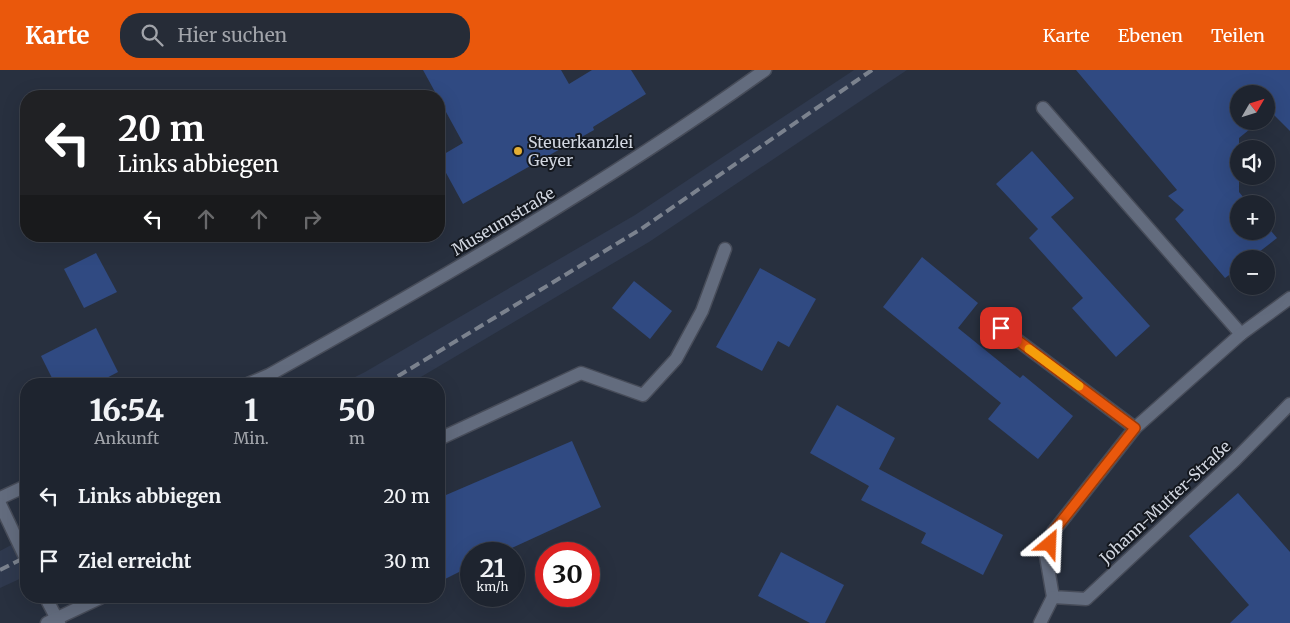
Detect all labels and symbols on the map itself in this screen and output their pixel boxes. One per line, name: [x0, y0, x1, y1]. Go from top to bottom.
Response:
north arrow: [1230, 85, 1275, 130]
place label: Steuerkanzlei Geyer: [528, 132, 633, 170]
marker: Steuerkanzlei Geyer: [512, 145, 524, 157]
street label: Museumstraße: [448, 182, 558, 260]
pin: [980, 307, 1022, 349]
street label: Johann-Mutter-Straße: [1095, 436, 1235, 568]
position arrow: [1023, 517, 1075, 569]
speed limit sign: 30: [535, 542, 600, 607]

